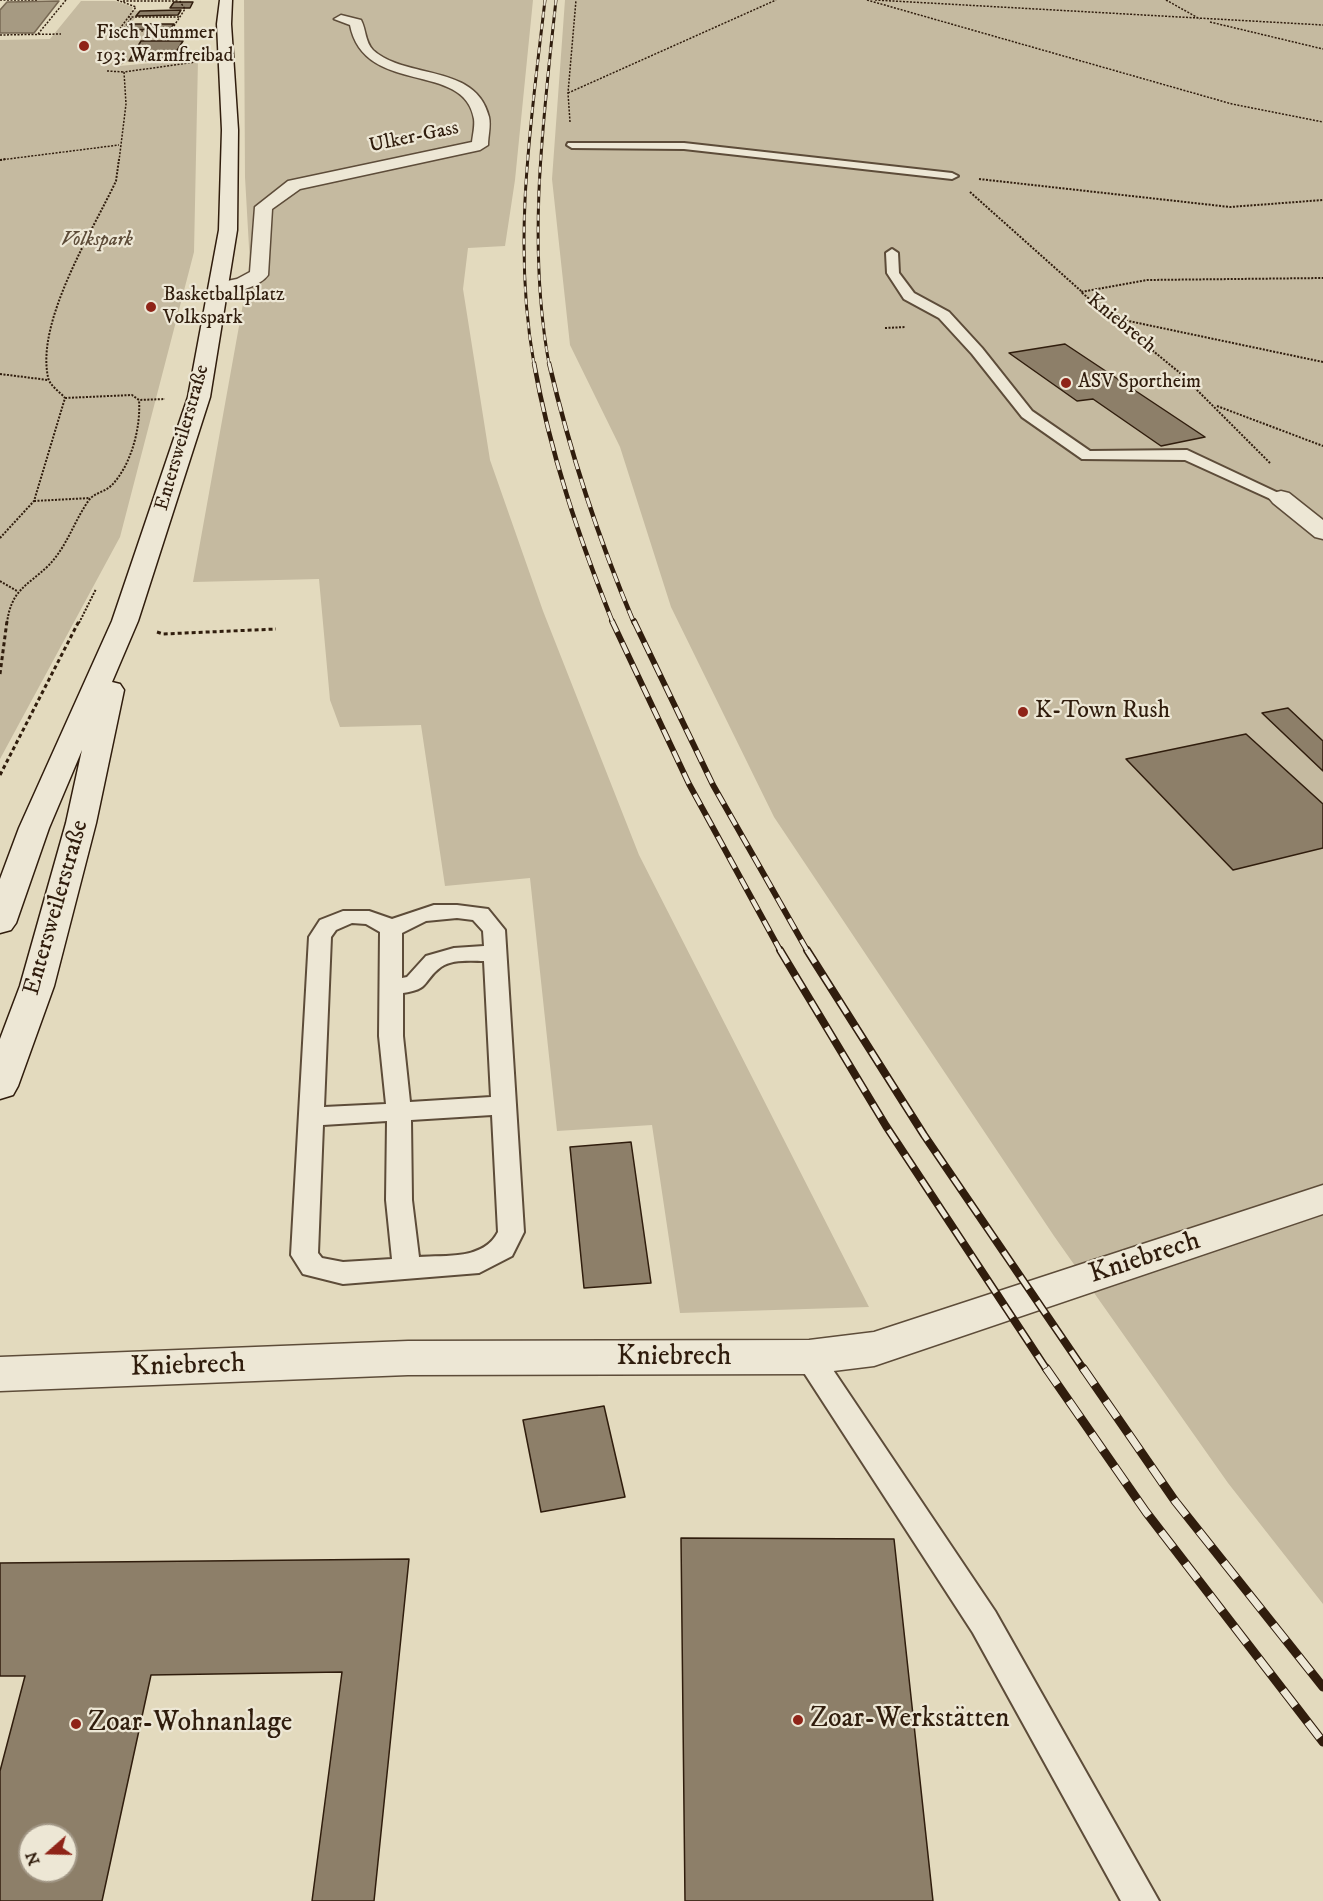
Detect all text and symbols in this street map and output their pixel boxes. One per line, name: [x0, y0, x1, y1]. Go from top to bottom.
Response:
place label: Fisch Nummer 193: Warmfreibad: [96, 22, 233, 69]
marker: Fisch Nummer 193: Warmfreibad: [77, 39, 91, 53]
street label: Ulker-Gass: [367, 117, 461, 159]
park label: Volkspark: [61, 229, 133, 253]
place label: Basketballplatz Volkspark: [163, 284, 285, 331]
street label: Kniebrech: [1082, 289, 1160, 359]
marker: Basketballplatz Volkspark: [144, 300, 158, 314]
street label: Entersweilerstraße: [151, 362, 215, 514]
place label: ASV Sportheim: [1078, 371, 1201, 395]
marker: ASV Sportheim: [1059, 376, 1073, 390]
place label: K-Town Rush: [1035, 698, 1170, 726]
marker: K-Town Rush: [1016, 705, 1030, 719]
street label: Entersweilerstraße: [18, 817, 96, 999]
street label: Kniebrech: [1085, 1225, 1205, 1293]
street label: Kniebrech: [617, 1341, 731, 1375]
street label: Kniebrech: [130, 1348, 246, 1386]
place label: Zoar-Werkstätten: [810, 1703, 1010, 1737]
place label: Zoar-Wohnanlage: [88, 1707, 292, 1741]
marker: Zoar-Werkstätten: [791, 1713, 805, 1727]
marker: Zoar-Wohnanlage: [69, 1717, 83, 1731]
north arrow: [18, 1823, 78, 1883]
text: N: [21, 1849, 45, 1868]

